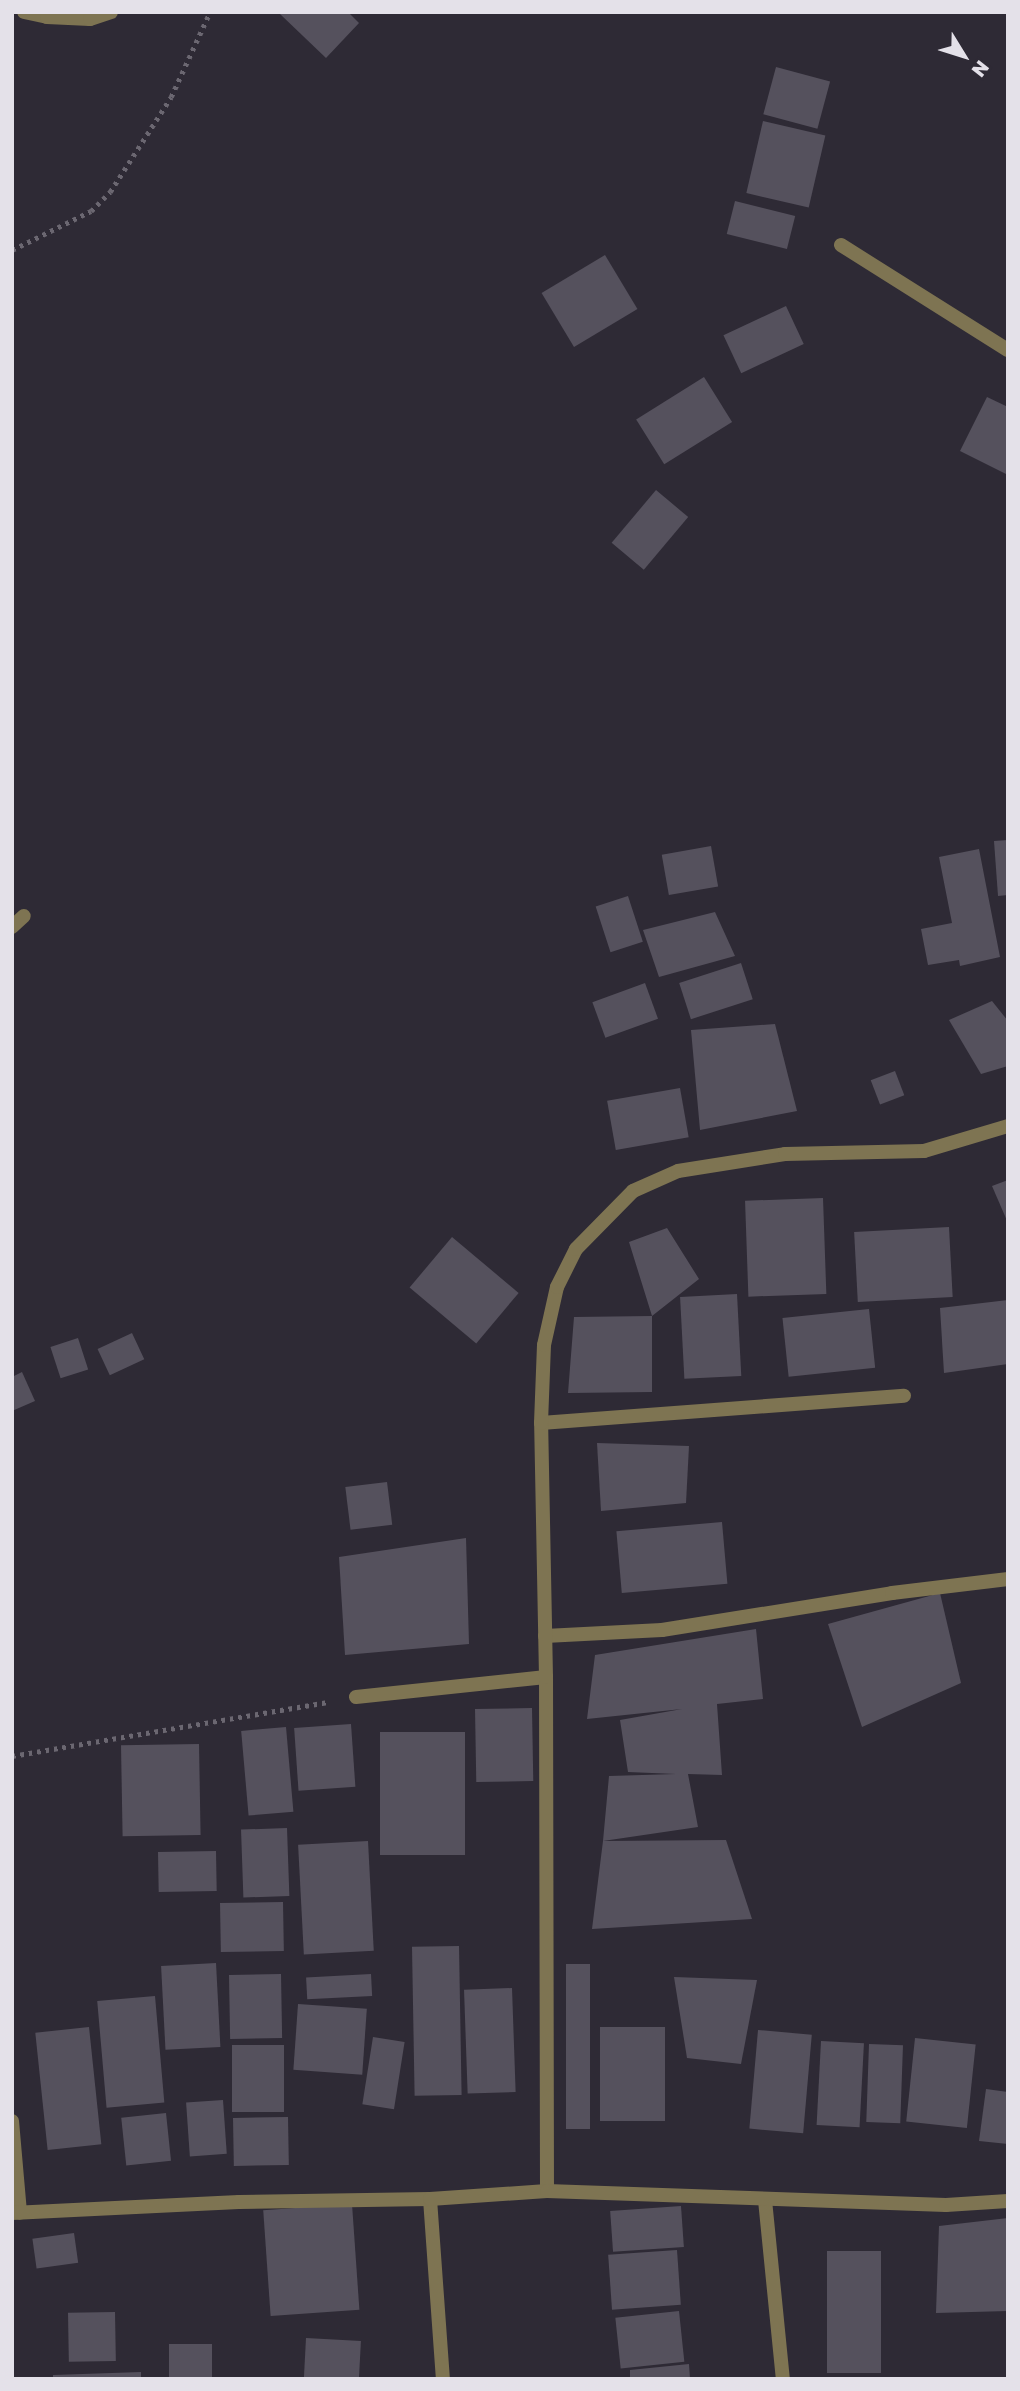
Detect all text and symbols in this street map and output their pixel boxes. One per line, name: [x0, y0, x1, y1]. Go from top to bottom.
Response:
north arrow: [929, 21, 999, 91]
text: N: [967, 56, 994, 82]

